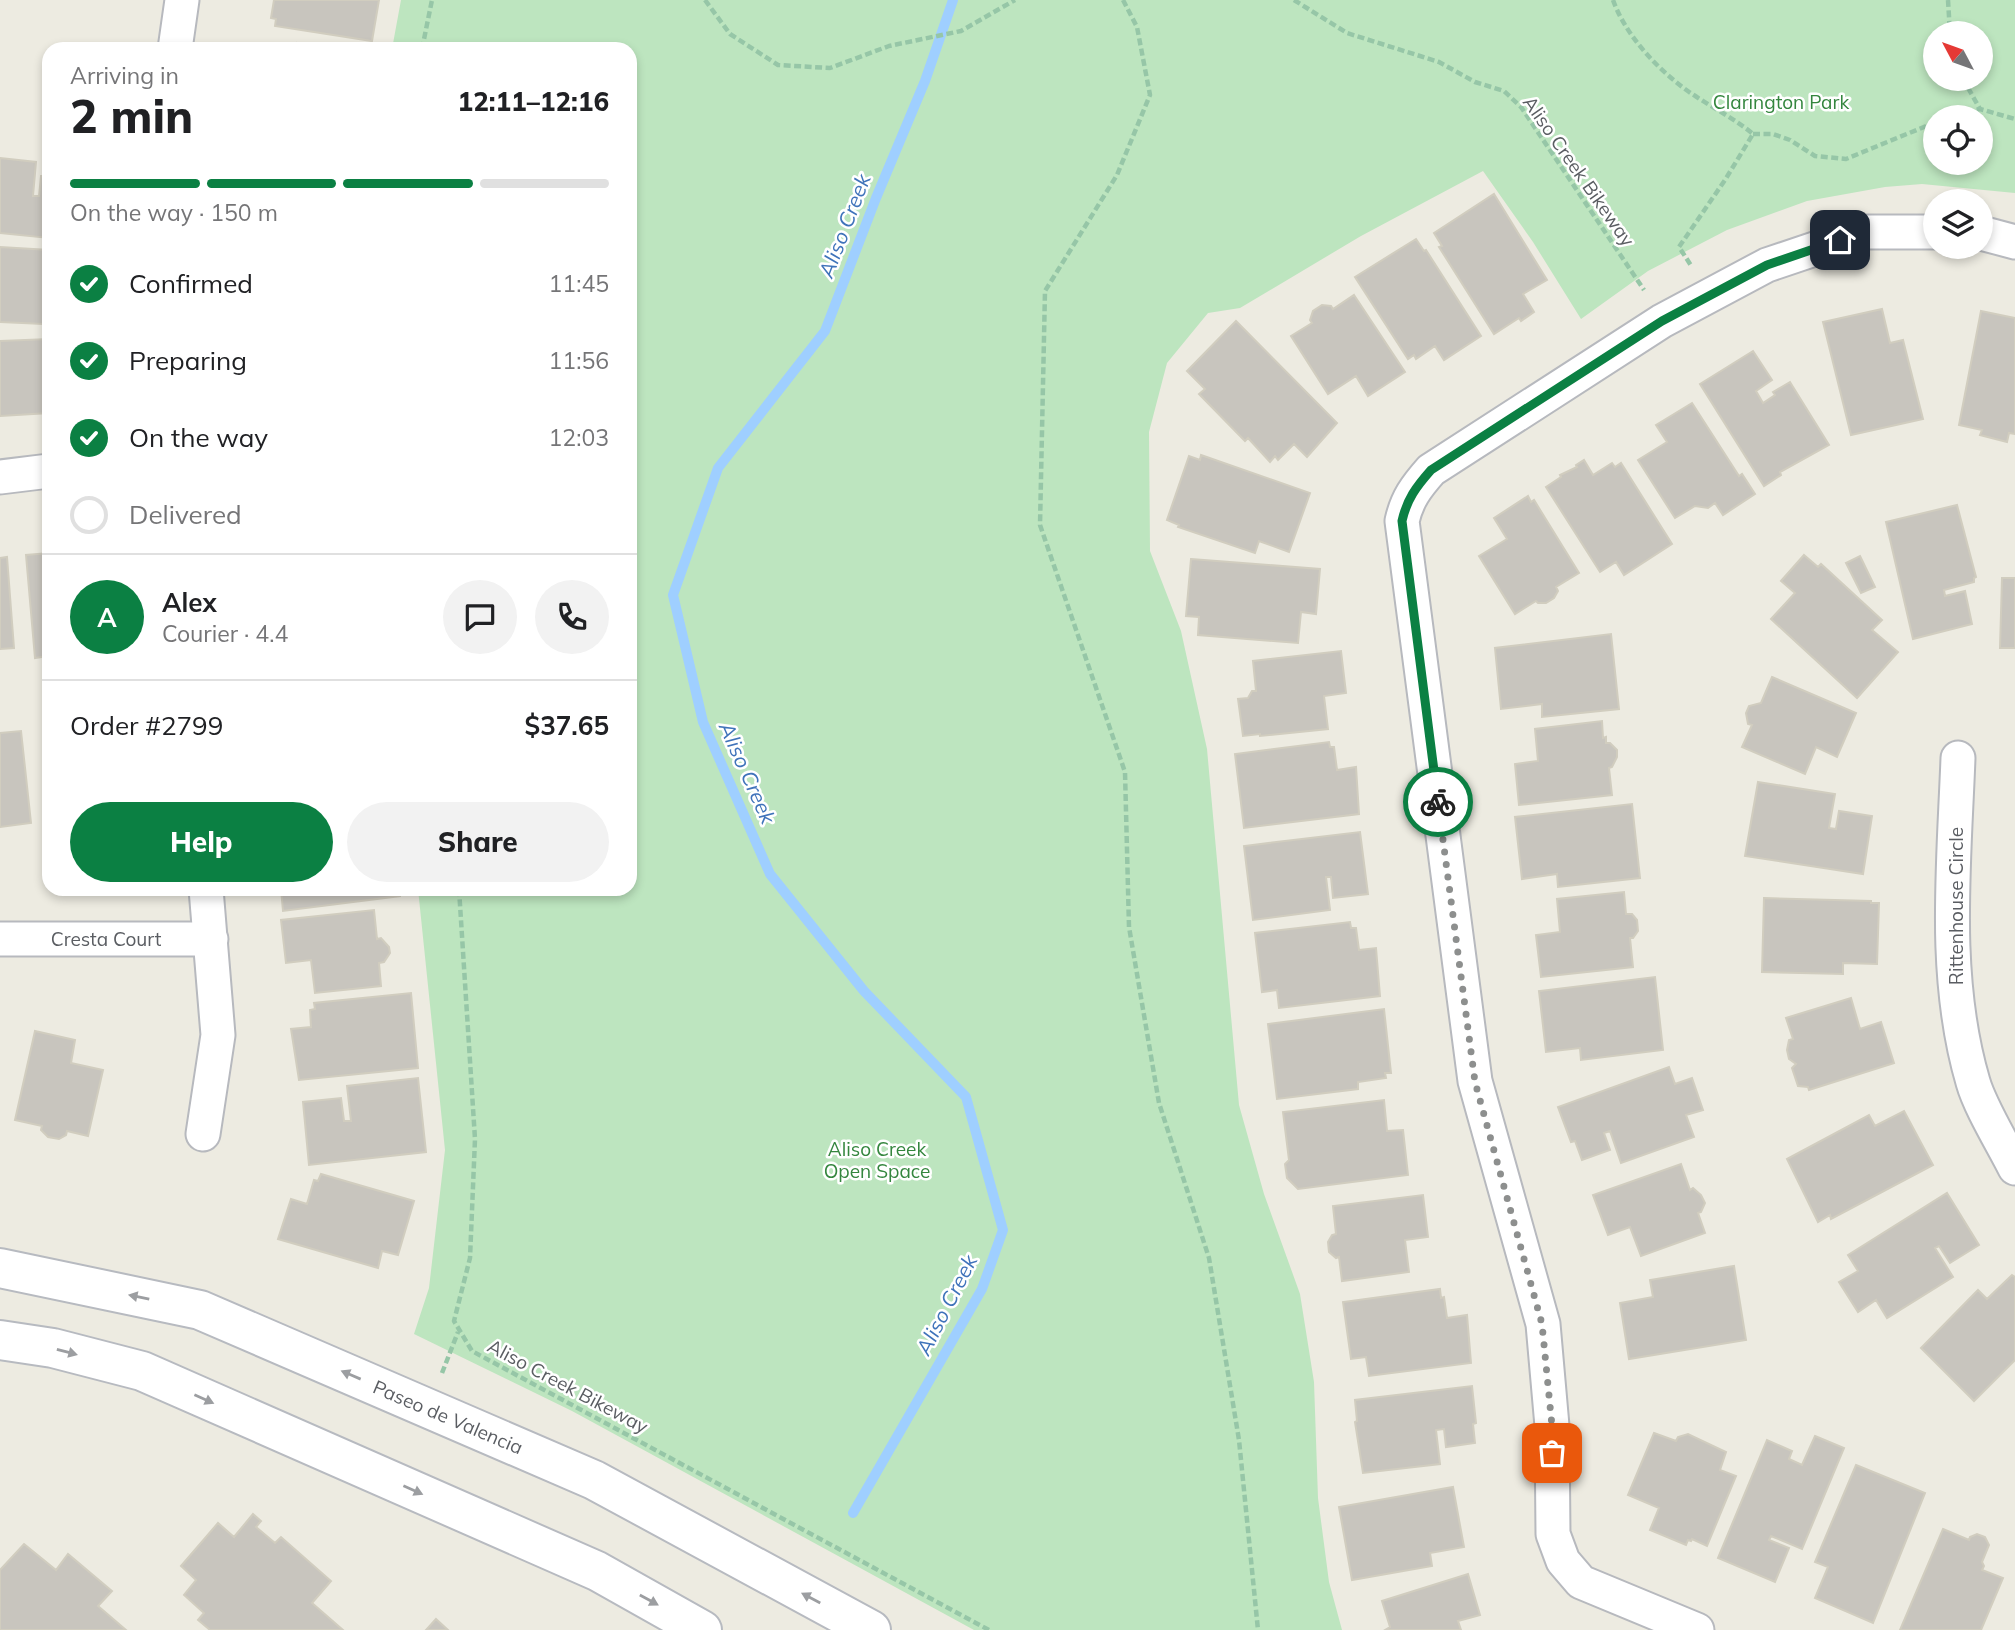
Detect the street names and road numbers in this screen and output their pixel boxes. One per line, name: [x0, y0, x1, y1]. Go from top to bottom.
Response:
street label: Aliso Creek Bikeway: [1518, 91, 1640, 251]
street label: Rittenhouse Circle: [1944, 827, 1968, 985]
street label: Cresta Court: [51, 927, 162, 951]
street label: Aliso Creek Bikeway: [484, 1334, 652, 1438]
street label: Paseo de Valencia: [369, 1375, 527, 1459]

